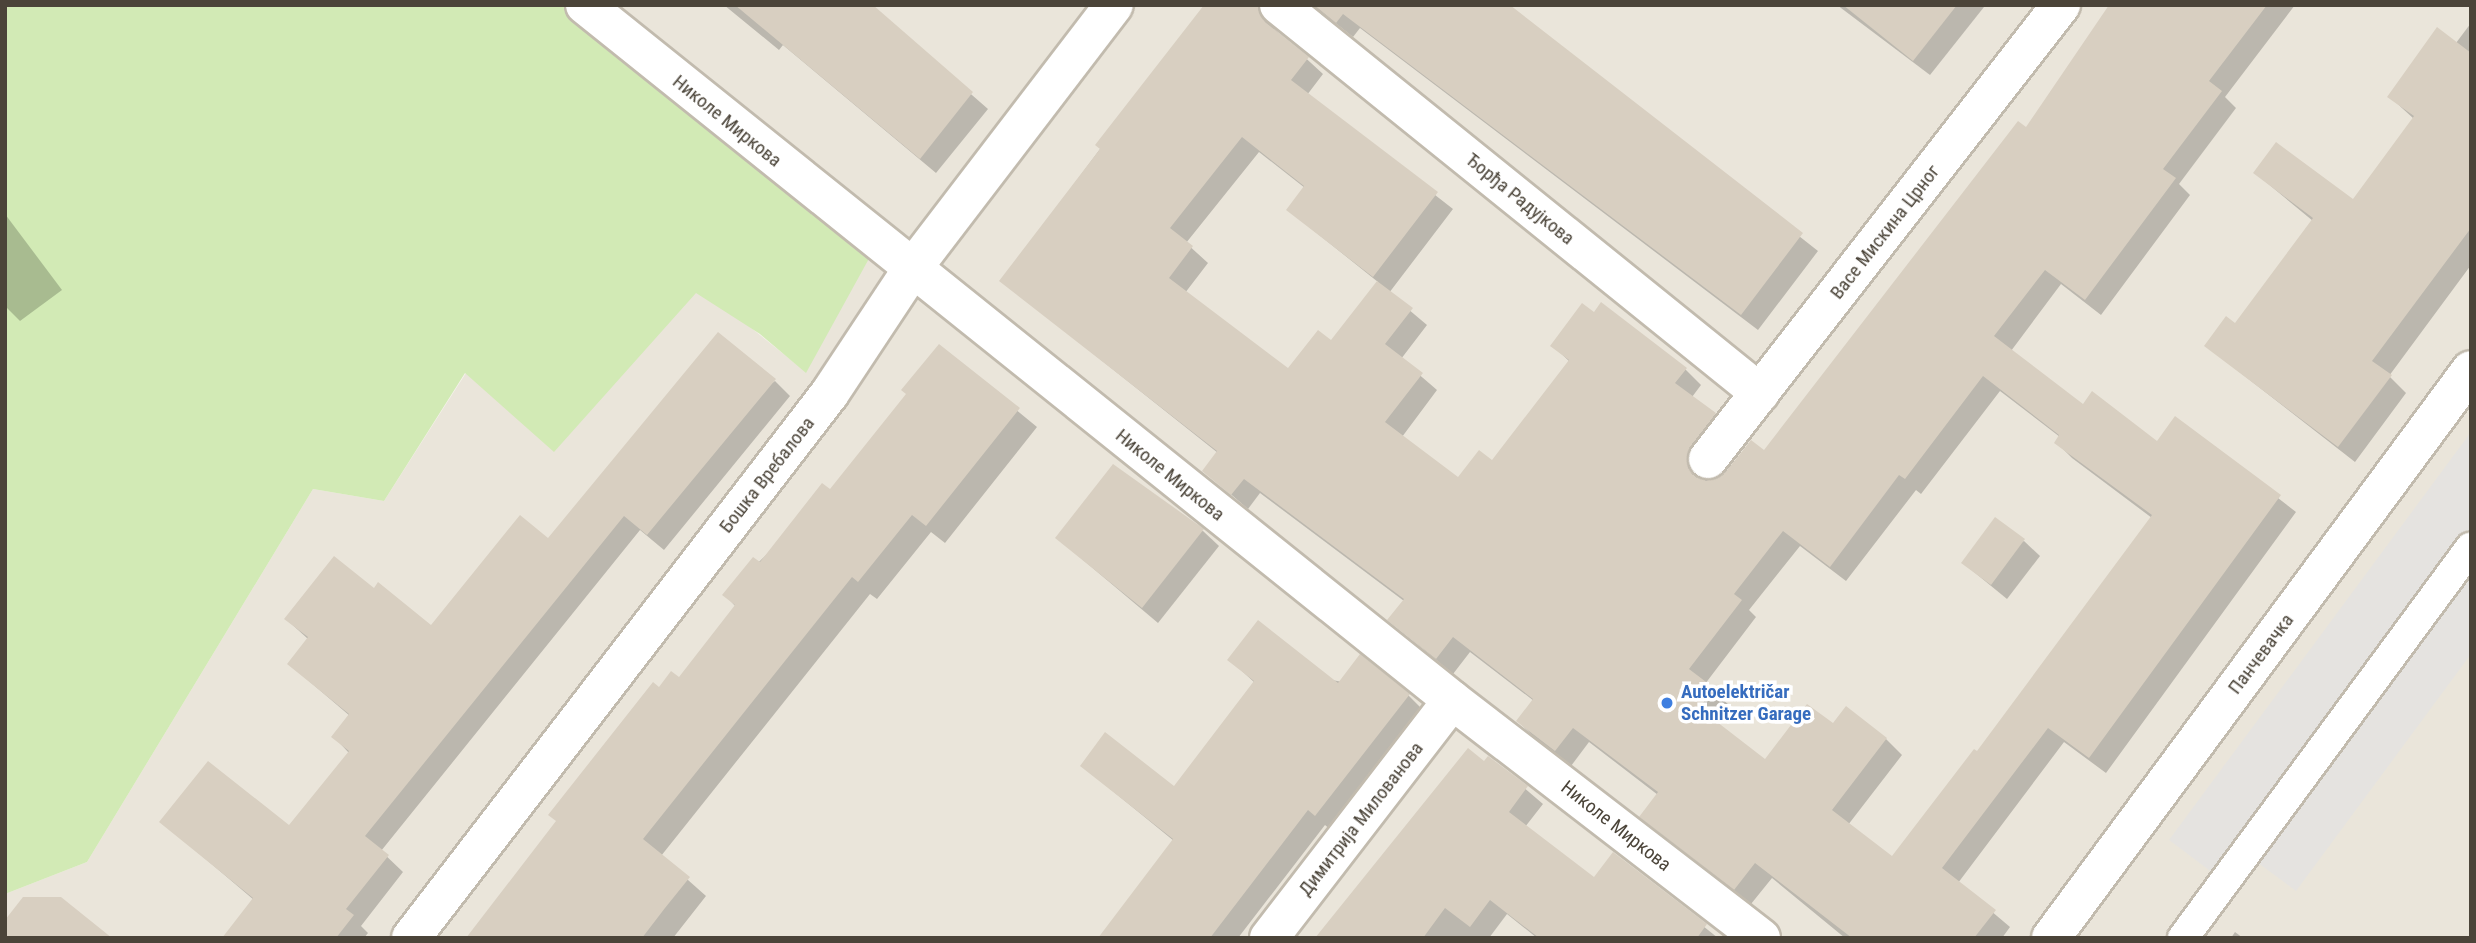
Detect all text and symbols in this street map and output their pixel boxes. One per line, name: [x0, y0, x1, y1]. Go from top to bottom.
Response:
street label: Николе Миркова: [668, 70, 786, 172]
street label: Ђорђа Радујкова: [1461, 148, 1579, 250]
street label: Васе Мискина Црног: [1826, 160, 1944, 304]
street label: Бошка Вребалова: [715, 413, 819, 537]
street label: Николе Миркова: [1111, 424, 1229, 526]
street label: Панчевачка: [2223, 609, 2299, 699]
place label: Autoelektričar Schnitzer Garage: [1681, 681, 1811, 725]
marker: Autoelektričar Schnitzer Garage: [1659, 695, 1675, 711]
street label: Димитрија Милованова: [1294, 738, 1428, 900]
street label: Николе Миркова: [1556, 776, 1676, 876]

